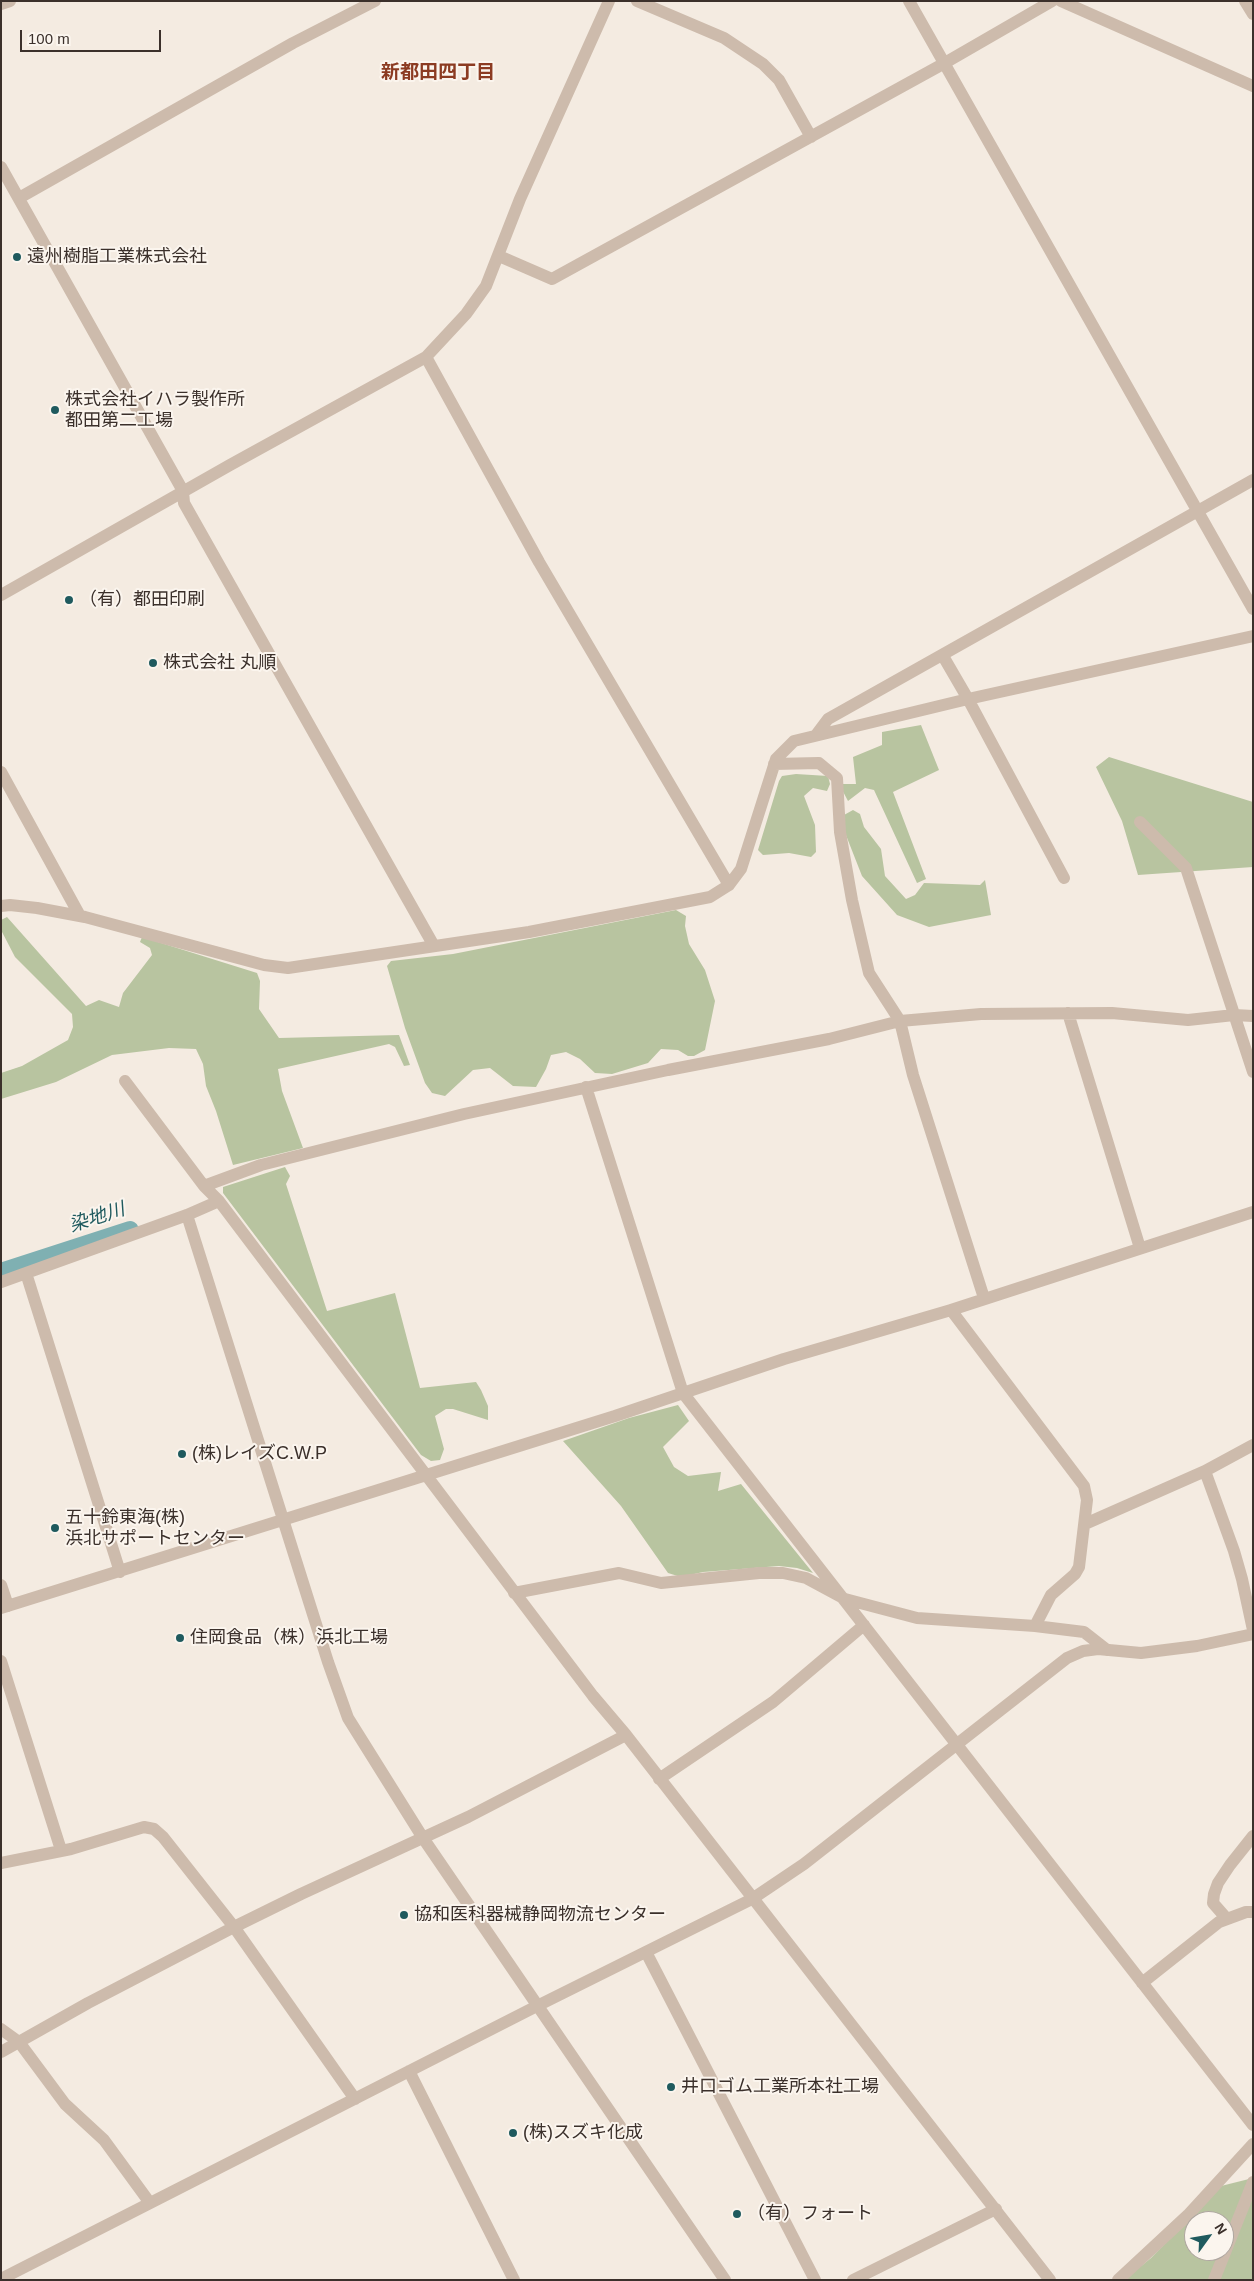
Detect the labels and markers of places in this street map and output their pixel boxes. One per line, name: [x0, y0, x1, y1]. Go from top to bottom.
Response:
place label: 遠州樹脂工業株式会社: [27, 246, 207, 268]
marker: 遠州樹脂工業株式会社: [11, 251, 23, 263]
place label: 株式会社イハラ製作所 都田第二工場: [65, 389, 245, 432]
marker: 株式会社イハラ製作所 都田第二工場: [49, 404, 61, 416]
place label: （有）都田印刷: [79, 589, 205, 611]
marker: （有）都田印刷: [63, 594, 75, 606]
place label: 株式会社 丸順: [163, 652, 276, 674]
marker: 株式会社 丸順: [147, 657, 159, 669]
place label: (株)レイズC.W.P: [192, 1443, 327, 1465]
marker: (株)レイズC.W.P: [176, 1448, 188, 1460]
place label: 五十鈴東海(株) 浜北サポートセンター: [65, 1507, 245, 1550]
marker: 五十鈴東海(株) 浜北サポートセンター: [49, 1522, 61, 1534]
place label: 住岡食品（株）浜北工場: [190, 1627, 388, 1649]
marker: 住岡食品（株）浜北工場: [174, 1632, 186, 1644]
place label: 協和医科器械静岡物流センター: [414, 1904, 666, 1926]
marker: 協和医科器械静岡物流センター: [398, 1909, 410, 1921]
place label: 井口ゴム工業所本社工場: [681, 2076, 879, 2098]
marker: 井口ゴム工業所本社工場: [665, 2081, 677, 2093]
place label: (株)スズキ化成: [523, 2122, 643, 2144]
marker: (株)スズキ化成: [507, 2127, 519, 2139]
place label: （有）フォート: [747, 2203, 873, 2225]
marker: （有）フォート: [731, 2208, 743, 2220]

